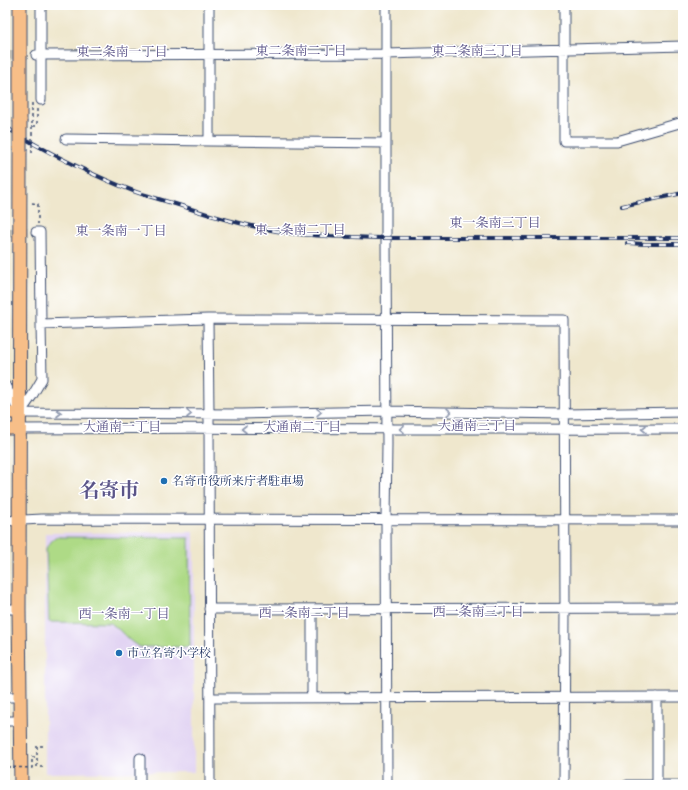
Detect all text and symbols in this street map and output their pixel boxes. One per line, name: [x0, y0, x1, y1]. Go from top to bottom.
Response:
district label: 東二条南二丁目: [255, 43, 347, 59]
district label: 東二条南三丁目: [431, 43, 523, 59]
district label: 東二条南一丁目: [76, 44, 168, 60]
district label: 東一条南三丁目: [449, 215, 541, 231]
district label: 東一条南二丁目: [254, 222, 346, 238]
district label: 東一条南一丁目: [75, 223, 167, 239]
one-way arrow: [316, 408, 322, 417]
one-way arrow: [446, 408, 452, 416]
one-way arrow: [56, 409, 62, 417]
one-way arrow: [186, 410, 192, 418]
district label: 大通南三丁目: [438, 418, 516, 434]
district label: 大通南一丁目: [83, 419, 161, 435]
district label: 大通南二丁目: [263, 419, 341, 435]
one-way arrow: [241, 425, 247, 433]
one-way arrow: [399, 425, 405, 434]
one-way arrow: [641, 425, 647, 433]
place label: 名寄市役所来庁者駐車場: [172, 474, 304, 488]
marker: 名寄市役所来庁者駐車場: [159, 476, 169, 486]
district label: 名寄市: [79, 478, 139, 502]
district label: 西一条南三丁目: [432, 604, 524, 620]
district label: 西一条南二丁目: [258, 605, 350, 621]
district label: 西一条南一丁目: [78, 606, 170, 622]
place label: 市立名寄小学校: [127, 646, 211, 660]
marker: 市立名寄小学校: [114, 648, 124, 658]

